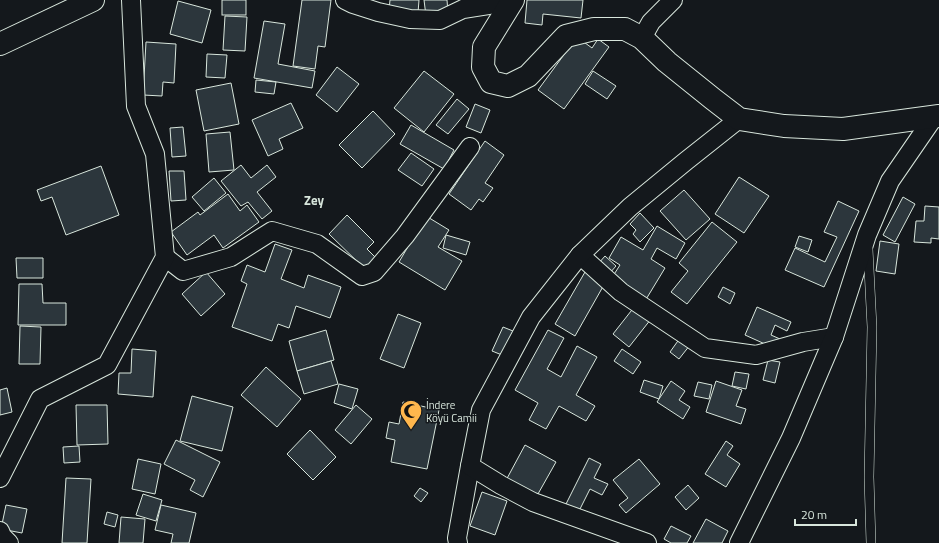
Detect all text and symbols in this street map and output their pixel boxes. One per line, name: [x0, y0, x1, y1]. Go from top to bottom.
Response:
district label: Zey: [304, 190, 324, 210]
place label: İndere Köyü Camii: [426, 397, 477, 426]
mosque icon: İndere Köyü Camii: [398, 398, 424, 431]
scale bar: [795, 501, 856, 527]
text: 20 m: [801, 505, 827, 524]

